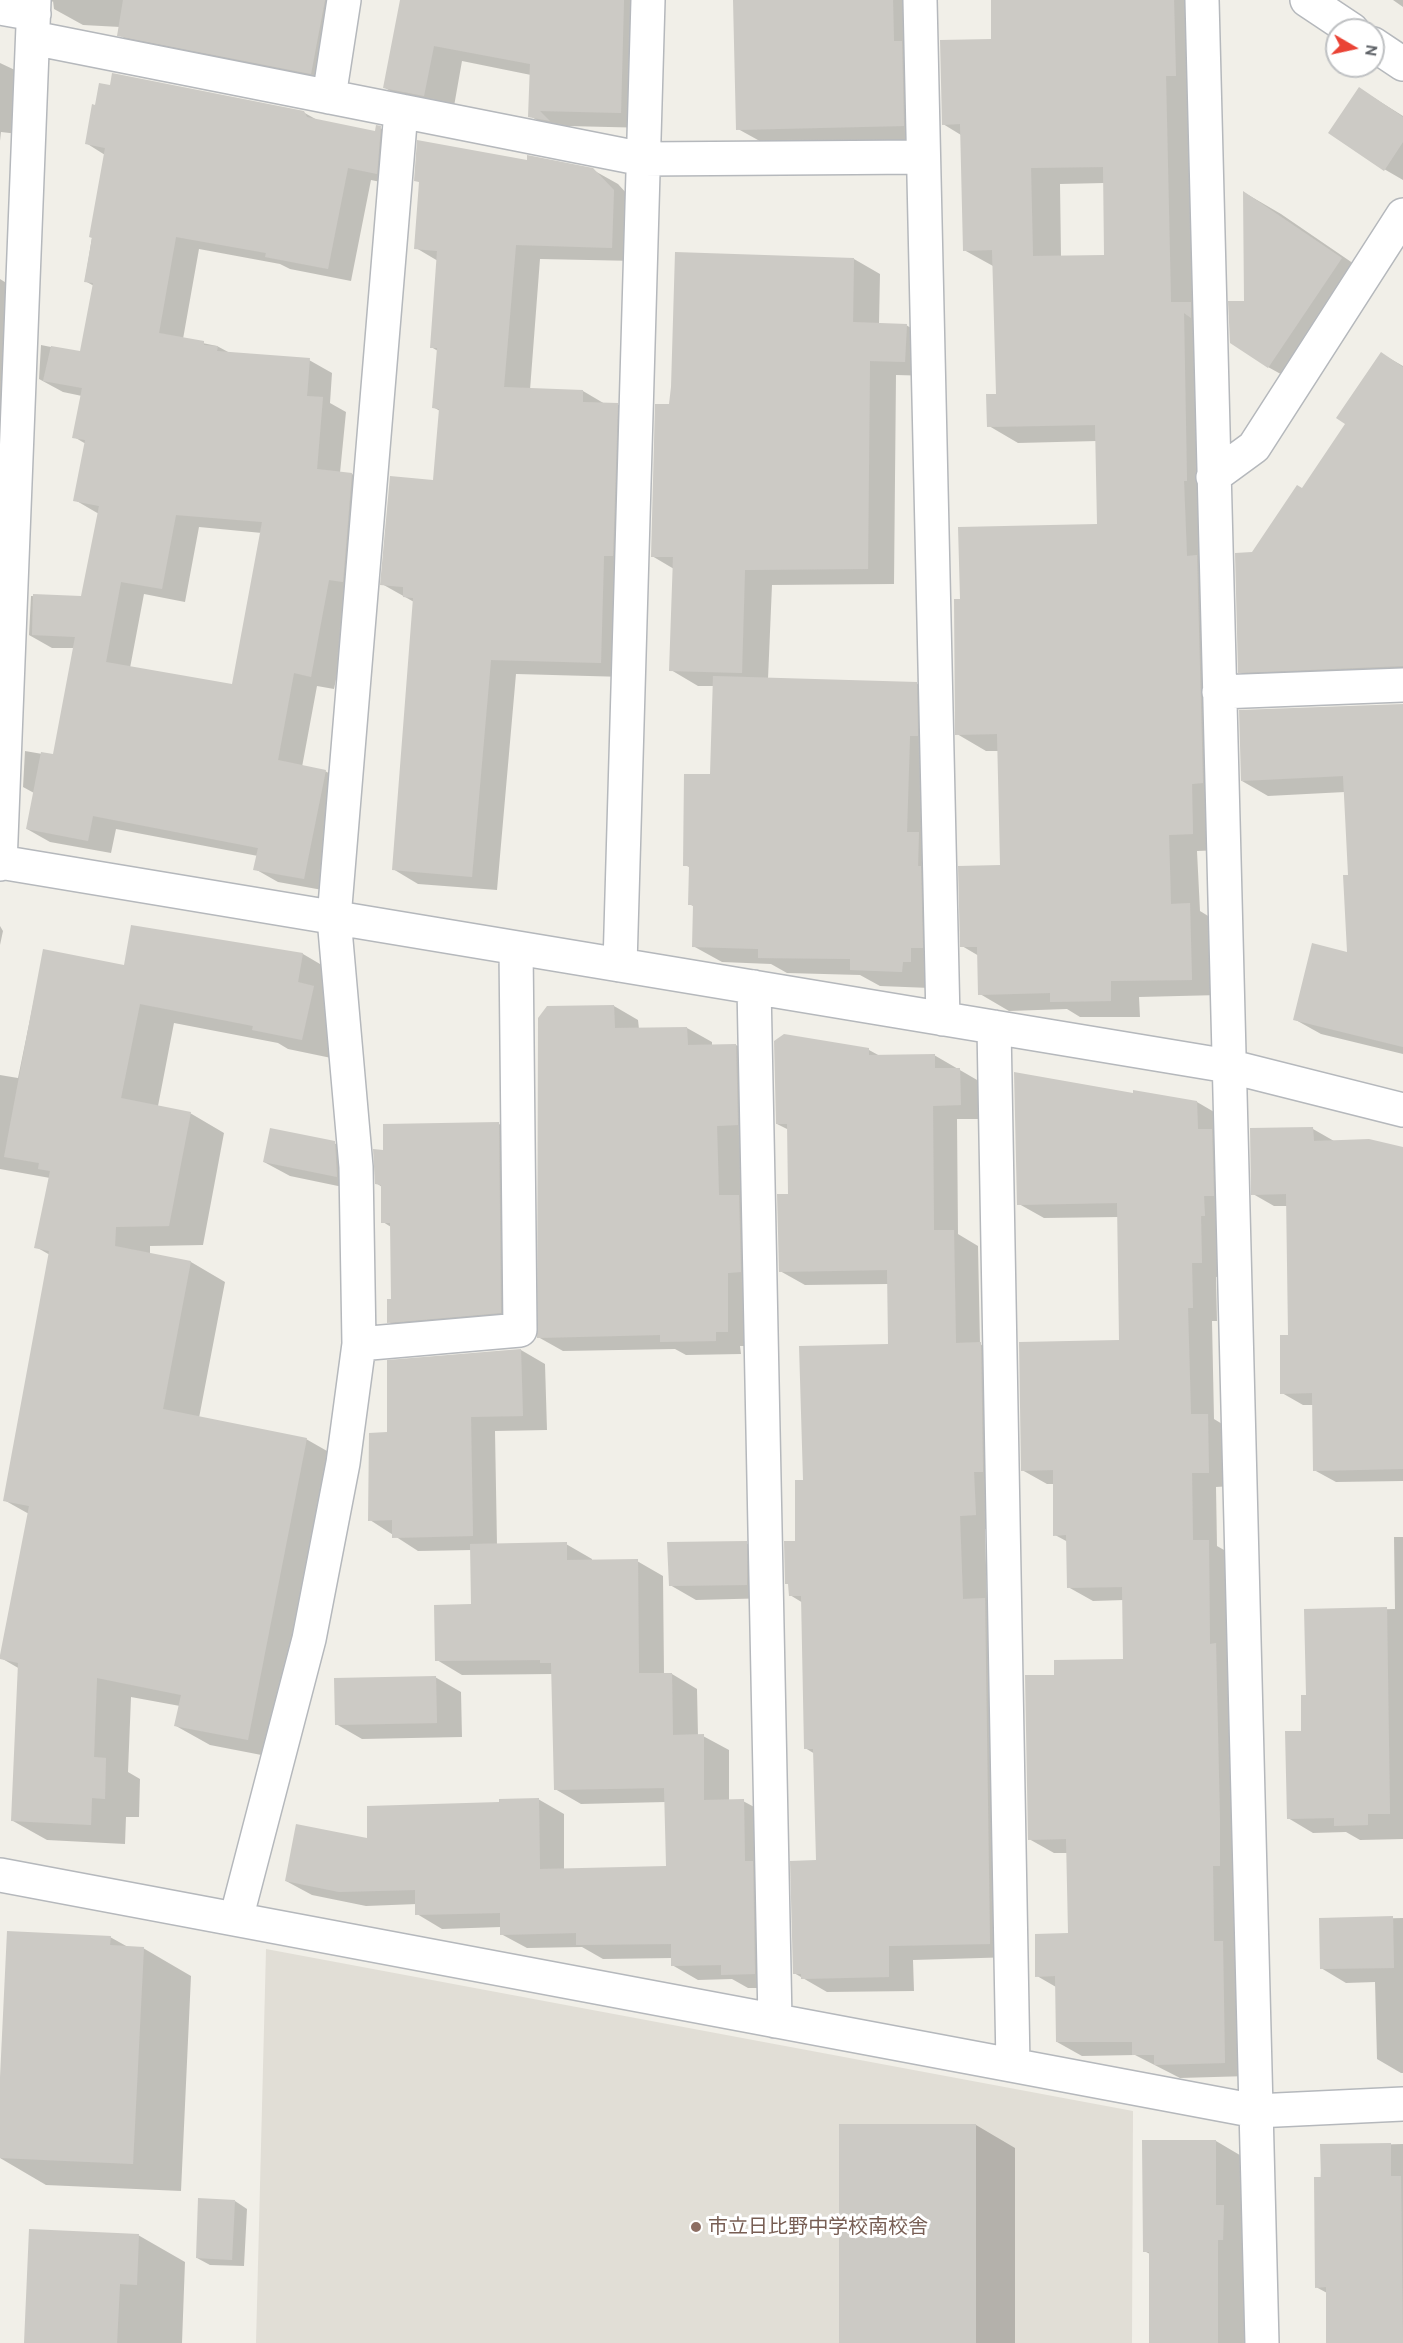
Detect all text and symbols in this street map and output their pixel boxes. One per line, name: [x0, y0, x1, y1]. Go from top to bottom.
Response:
north arrow: [1325, 18, 1385, 78]
text: N: [1361, 44, 1382, 58]
place label: 市立日比野中学校南校舎: [708, 2215, 928, 2239]
marker: 市立日比野中学校南校舎: [689, 2220, 703, 2234]

